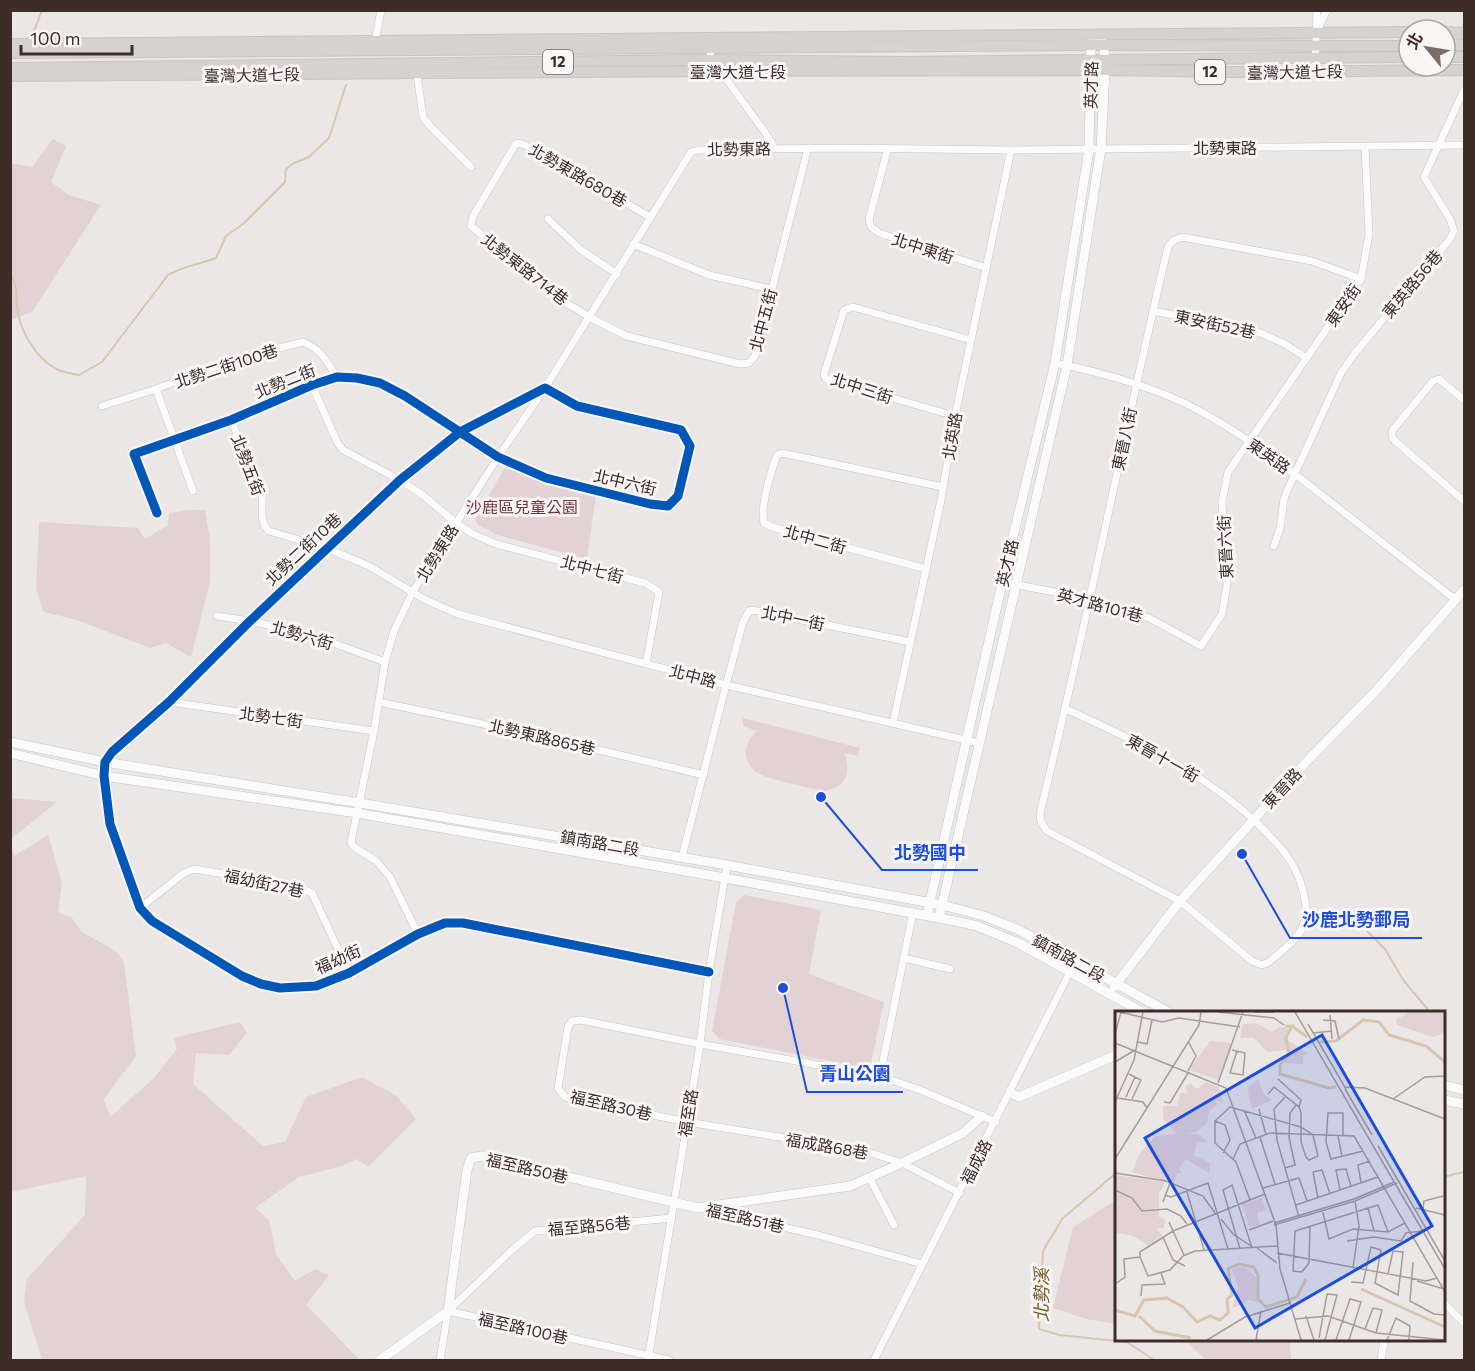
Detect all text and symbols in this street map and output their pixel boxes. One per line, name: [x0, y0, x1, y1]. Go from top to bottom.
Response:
scale bar: [21, 18, 132, 56]
north arrow: [1397, 18, 1457, 78]
text: 100 m: [30, 27, 80, 49]
text: 北: [1401, 29, 1426, 52]
road number: 12: [543, 50, 573, 74]
road number: 12: [1195, 60, 1225, 84]
street label: 英才路: [1081, 61, 1100, 109]
street label: 臺灣大道七段: [1247, 61, 1343, 82]
street label: 臺灣大道七段: [690, 62, 786, 81]
street label: 臺灣大道七段: [204, 64, 300, 85]
street label: 北勢東路: [707, 138, 771, 159]
street label: 北勢東路: [1193, 138, 1257, 157]
street label: 北勢東路680巷: [526, 139, 631, 210]
street label: 北勢東路714巷: [478, 229, 572, 308]
street label: 北中東街: [890, 229, 957, 266]
street label: 東英路56巷: [1378, 246, 1446, 322]
street label: 東安街: [1321, 280, 1364, 330]
street label: 北中五街: [745, 286, 780, 353]
street label: 東安街52巷: [1173, 306, 1257, 341]
street label: 北勢二街100巷: [172, 340, 280, 391]
street label: 北勢二街: [252, 360, 318, 401]
street label: 北中三街: [829, 369, 896, 406]
street label: 東晉八街: [1108, 406, 1139, 472]
street label: 北英路: [938, 411, 965, 461]
street label: 北勢五街: [228, 432, 269, 498]
street label: 東英路: [1244, 434, 1294, 477]
street label: 北中六街: [592, 465, 658, 498]
park label: 沙鹿區兒童公園: [466, 497, 578, 516]
street label: 北勢二街10巷: [261, 509, 345, 589]
street label: 東晉六街: [1213, 515, 1236, 579]
street label: 北勢東路: [412, 521, 462, 585]
street label: 北中二街: [782, 521, 849, 556]
street label: 英才路: [992, 537, 1021, 588]
street label: 北中七街: [559, 551, 626, 586]
street label: 英才路101巷: [1055, 584, 1145, 625]
street label: 北中一街: [760, 602, 826, 633]
street label: 北勢六街: [269, 617, 336, 652]
street label: 北中路: [667, 660, 719, 691]
street label: 北勢七街: [238, 703, 304, 730]
street label: 北勢東路865巷: [487, 715, 597, 758]
street label: 東晉十一街: [1124, 730, 1203, 785]
street label: 東晉路: [1258, 764, 1305, 812]
street label: 鎮南路二段: [559, 826, 641, 859]
callout: 北勢國中: [882, 834, 978, 870]
text: 北勢國中: [894, 841, 966, 863]
street label: 福幼街27巷: [222, 865, 306, 900]
callout: 沙鹿北勢郵局: [1290, 902, 1422, 938]
text: 沙鹿北勢郵局: [1302, 908, 1410, 930]
street label: 鎮南路二段: [1030, 930, 1109, 985]
street label: 福幼街: [312, 940, 364, 977]
inset map: [1115, 1011, 1445, 1341]
callout: 青山公園: [807, 1056, 903, 1092]
text: 青山公園: [819, 1062, 891, 1084]
street label: 福至路30巷: [568, 1086, 654, 1123]
street label: 福至路: [674, 1088, 701, 1138]
street label: 福成路68巷: [784, 1129, 870, 1162]
street label: 福成路: [956, 1136, 995, 1187]
street label: 福至路50巷: [484, 1149, 570, 1186]
street label: 福至路51巷: [704, 1199, 786, 1236]
street label: 福至路56巷: [547, 1212, 631, 1239]
water label: 北勢溪: [1030, 1265, 1052, 1322]
street label: 福至路100巷: [476, 1308, 570, 1347]

